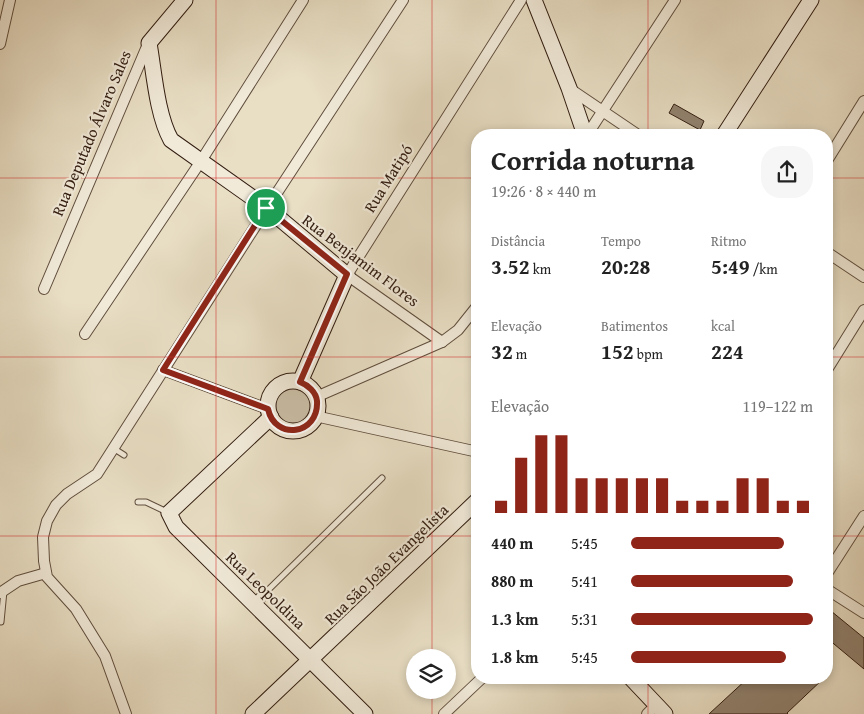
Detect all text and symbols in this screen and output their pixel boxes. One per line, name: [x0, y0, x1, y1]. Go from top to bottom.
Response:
street label: Rua Deputado Álvaro Sales: [45, 46, 137, 220]
street label: Rua Matipó: [358, 139, 418, 217]
text: Corrida noturna: [491, 139, 695, 180]
button: share: [761, 146, 813, 198]
text: 19:26 · 8 × 440 m: [491, 179, 596, 203]
pin: [245, 187, 287, 229]
icon: arrive: [252, 194, 280, 222]
street label: Rua Benjamim Flores: [297, 208, 425, 312]
text: Distância: [491, 231, 545, 251]
text: Tempo: [601, 231, 641, 251]
text: Ritmo: [711, 231, 747, 251]
text: 3.52: [491, 251, 530, 282]
text: 20:28: [601, 251, 650, 282]
text: 5:49: [711, 251, 750, 282]
text: km: [530, 259, 551, 279]
text: /km: [750, 259, 778, 279]
text: Elevação: [491, 316, 542, 336]
text: Batimentos: [601, 316, 668, 336]
text: kcal: [711, 316, 735, 336]
text: 32: [491, 336, 513, 367]
text: 152: [601, 336, 634, 367]
text: 224: [711, 336, 744, 367]
text: m: [513, 344, 527, 364]
text: bpm: [634, 344, 663, 364]
text: Elevação: [491, 394, 549, 418]
text: 119–122 m: [743, 394, 813, 418]
street label: Rua São João Evangelista: [318, 498, 454, 630]
text: 440 m: [491, 531, 533, 555]
text: 5:45: [571, 531, 598, 555]
street label: Rua Leopoldina: [221, 545, 312, 635]
text: 880 m: [491, 569, 533, 593]
text: 5:41: [571, 569, 598, 593]
text: 1.3 km: [491, 607, 538, 631]
text: 5:31: [571, 607, 598, 631]
text: 1.8 km: [491, 645, 538, 669]
text: 5:45: [571, 645, 598, 669]
map controls: [406, 649, 456, 699]
button: layers: [406, 649, 456, 699]

